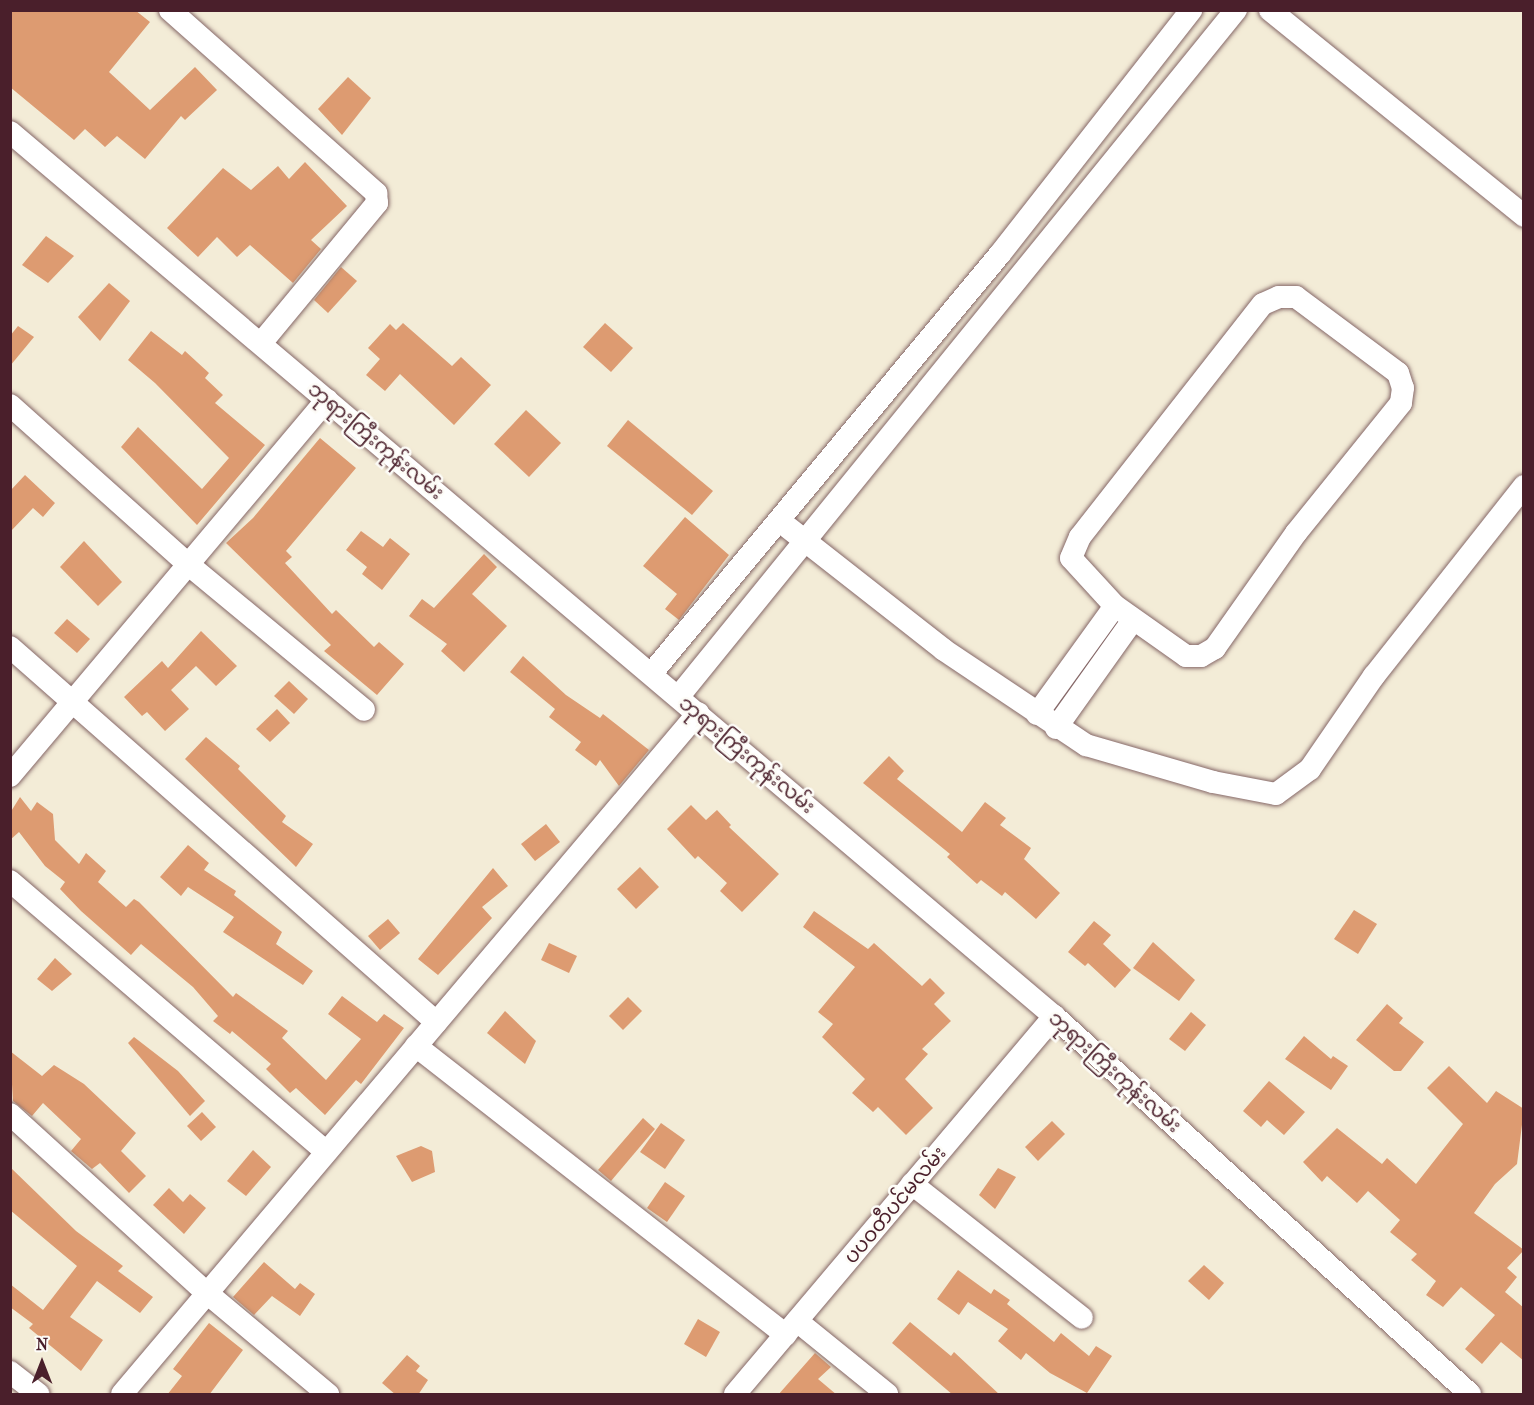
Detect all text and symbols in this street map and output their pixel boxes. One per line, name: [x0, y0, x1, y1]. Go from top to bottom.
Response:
street label: ဘုရားကြီးကုန်းလမ်း: [303, 377, 449, 505]
street label: ဘုရားကြီးကုန်းလမ်း: [674, 691, 820, 819]
street label: ဘုရားကြီးကုန်းလမ်း: [1044, 1006, 1186, 1138]
street label: ပပဝတီပင်မလမ်း: [839, 1141, 951, 1269]
north arrow: [12, 1333, 72, 1393]
text: N: [36, 1335, 48, 1354]

